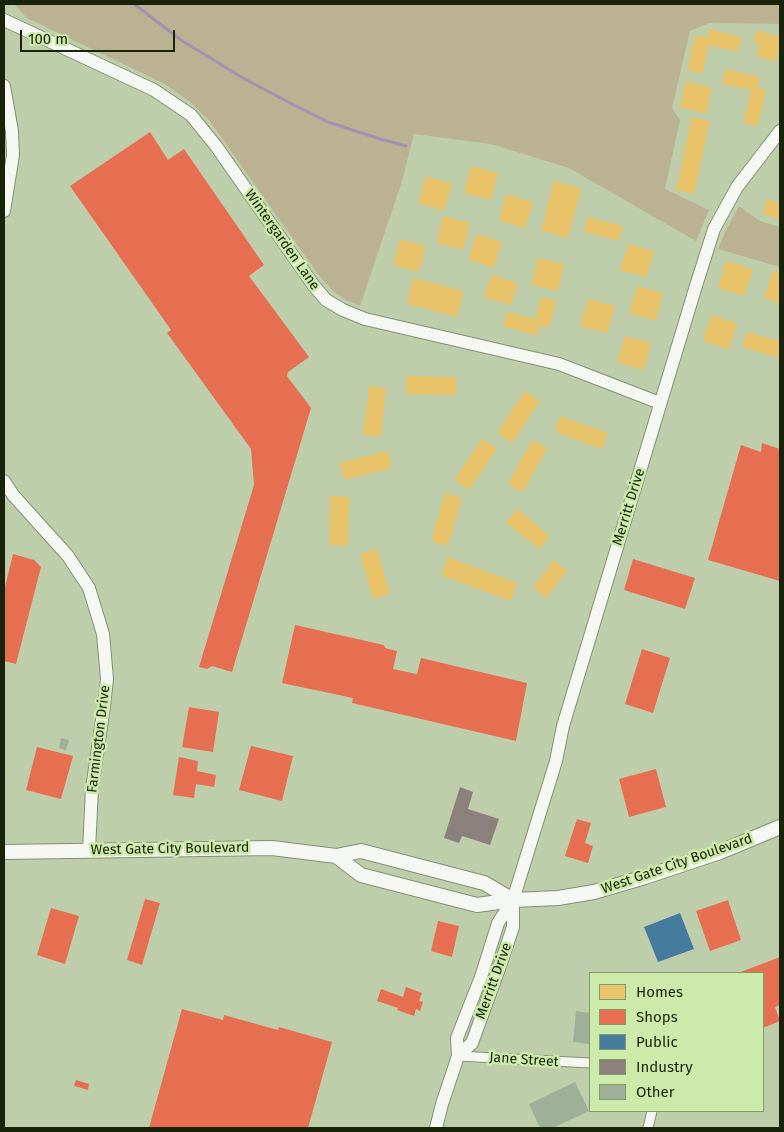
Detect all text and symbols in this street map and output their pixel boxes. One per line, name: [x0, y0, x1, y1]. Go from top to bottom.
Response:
scale bar: [22, 20, 178, 52]
text: 100 m: [28, 30, 68, 48]
street label: Wintergarden Lane: [241, 186, 323, 294]
street label: Merritt Drive: [609, 466, 649, 548]
street label: Farmington Drive: [84, 684, 114, 794]
street label: West Gate City Boulevard: [599, 830, 755, 898]
street label: West Gate City Boulevard: [91, 839, 249, 859]
street label: Merritt Drive: [472, 941, 516, 1021]
legend: [589, 972, 764, 1112]
text: Homes: [636, 983, 683, 1001]
text: Shops: [636, 1008, 678, 1026]
text: Public: [636, 1033, 678, 1051]
street label: Jane Street: [489, 1049, 559, 1071]
text: Industry: [636, 1058, 693, 1076]
text: Other: [636, 1083, 675, 1101]

